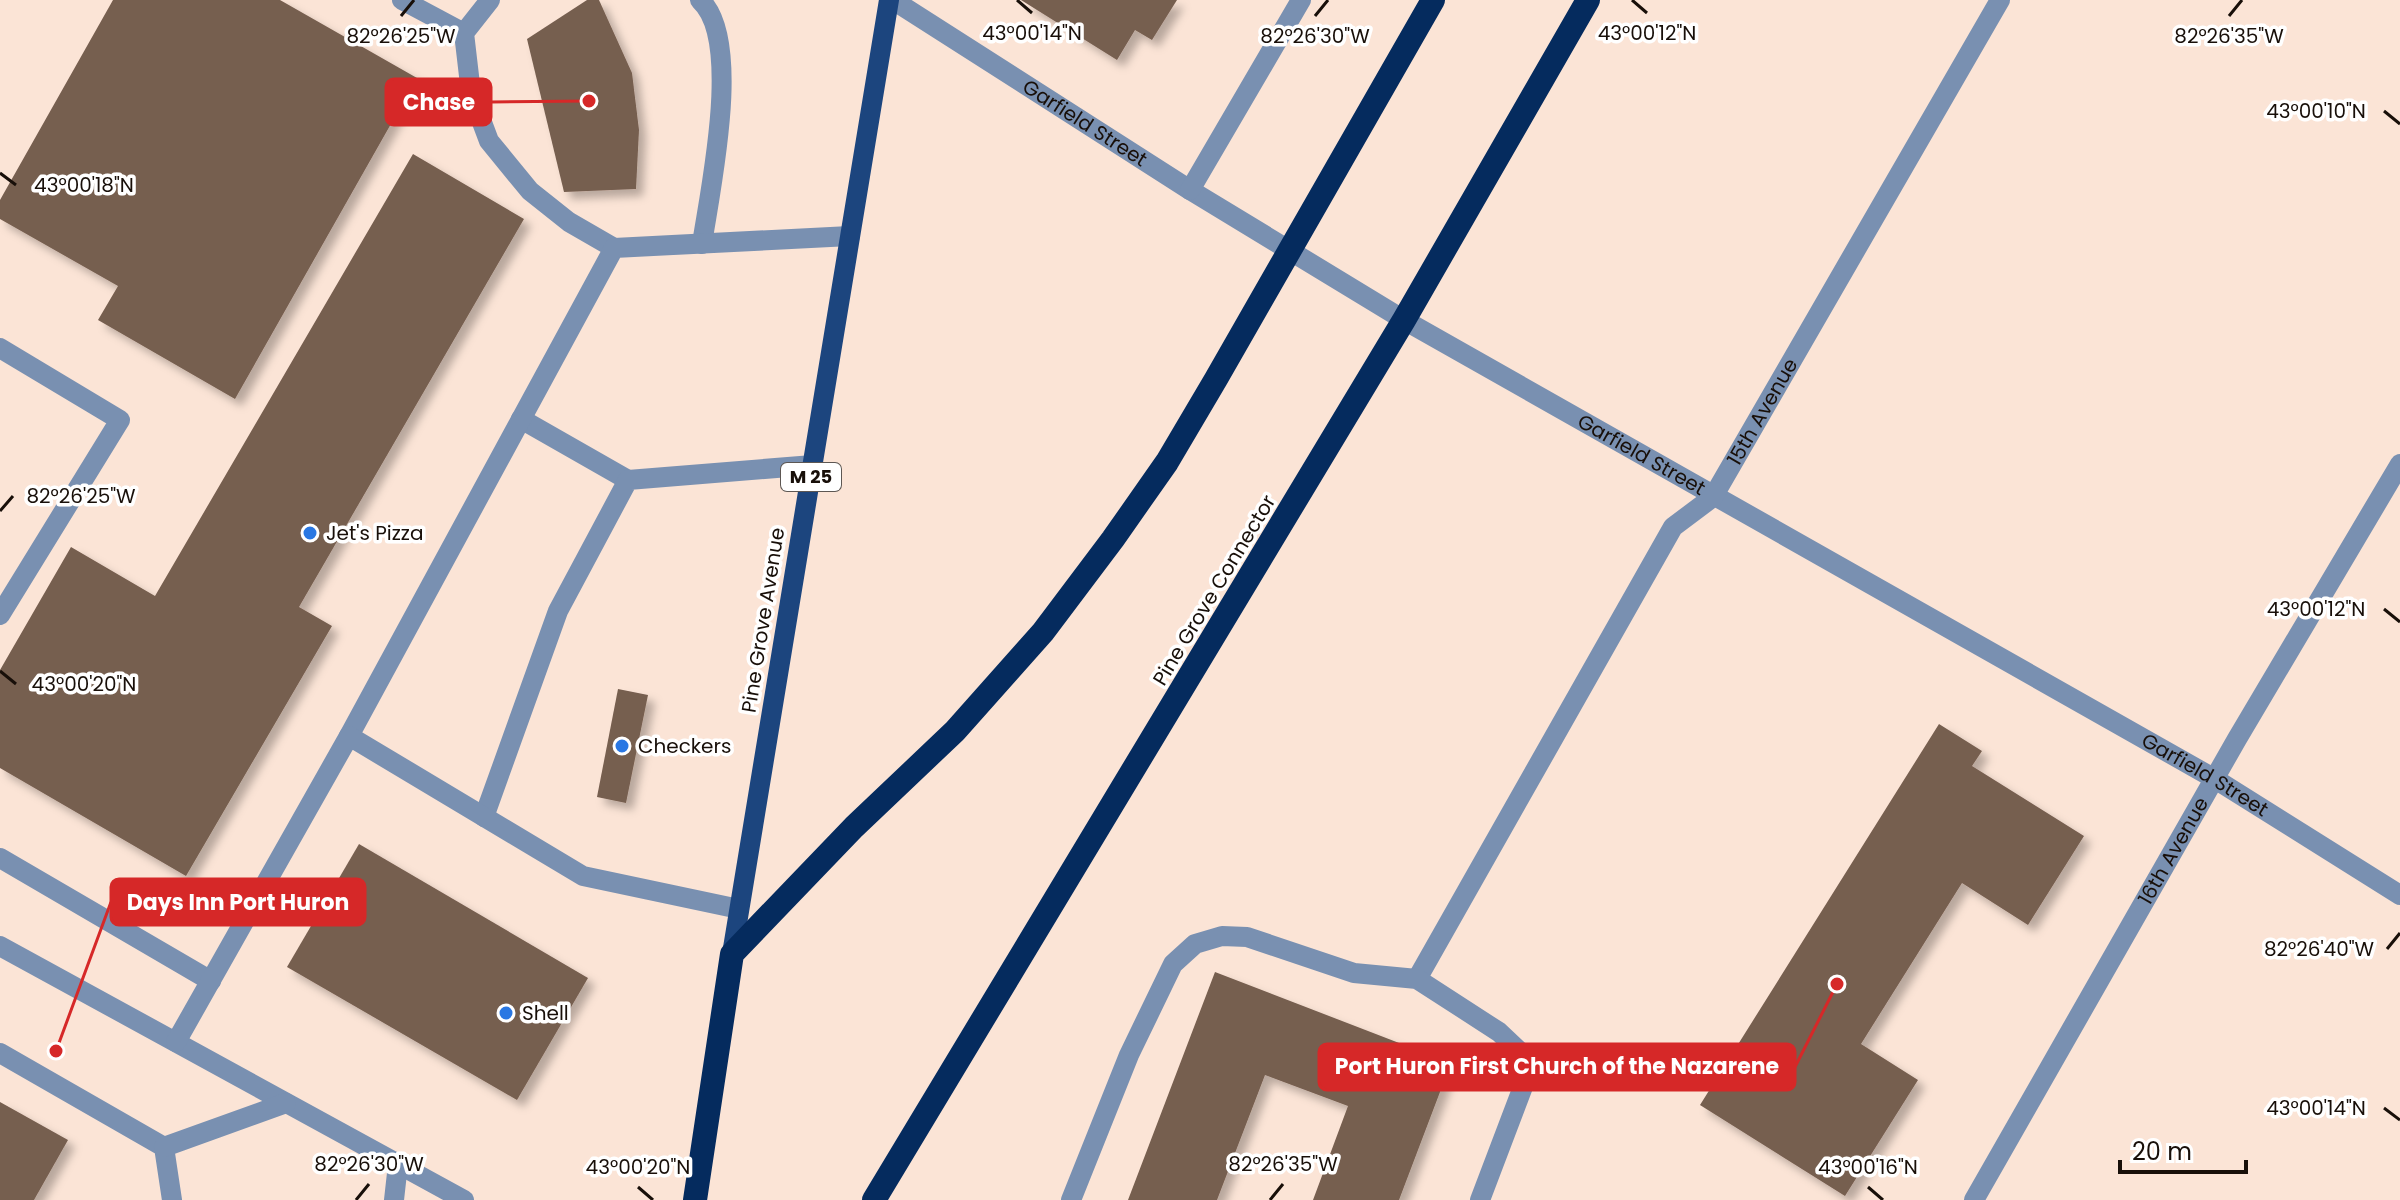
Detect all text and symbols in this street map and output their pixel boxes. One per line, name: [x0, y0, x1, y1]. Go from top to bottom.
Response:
text: 43°00'14"N: [982, 19, 1082, 47]
text: 43°00'12"N: [1598, 19, 1696, 47]
text: 82°26'25"W: [346, 22, 456, 50]
text: 82°26'30"W: [1260, 22, 1370, 50]
text: 82°26'35"W: [2174, 22, 2284, 50]
street label: Garfield Street: [1017, 73, 1153, 173]
callout: Chase: [386, 79, 491, 125]
text: Chase: [403, 87, 475, 118]
text: 43°00'10"N: [2266, 97, 2366, 125]
text: 43°00'18"N: [34, 171, 134, 199]
street label: 15th Avenue: [1720, 353, 1804, 470]
street label: Garfield Street: [1573, 407, 1711, 502]
road number: M 25: [781, 463, 841, 491]
text: 82°26'25"W: [26, 482, 136, 510]
street label: Pine Grove Connector: [1146, 489, 1282, 691]
place label: Jet's Pizza: [326, 519, 423, 547]
marker: Jet's Pizza: [301, 524, 319, 542]
street label: Pine Grove Avenue: [735, 525, 791, 715]
text: 43°00'12"N: [2267, 595, 2365, 623]
text: 43°00'20"N: [32, 670, 136, 698]
street label: Garfield Street: [2136, 726, 2274, 823]
place label: Checkers: [638, 732, 731, 760]
marker: Checkers: [613, 737, 631, 755]
street label: 16th Avenue: [2131, 792, 2215, 910]
callout: Days Inn Port Huron: [111, 879, 365, 925]
text: Days Inn Port Huron: [127, 887, 349, 918]
text: 82°26'40"W: [2264, 935, 2375, 963]
place label: Shell: [522, 999, 569, 1027]
marker: Shell: [497, 1004, 515, 1022]
callout: Port Huron First Church of the Nazarene: [1319, 1044, 1795, 1090]
text: Port Huron First Church of the Nazarene: [1335, 1051, 1779, 1082]
text: 43°00'14"N: [2266, 1094, 2366, 1122]
scale bar: [2120, 1124, 2246, 1174]
text: 20 m: [2132, 1135, 2192, 1168]
text: 82°26'30"W: [314, 1150, 424, 1178]
text: 82°26'35"W: [1228, 1150, 1338, 1178]
text: 43°00'20"N: [586, 1153, 690, 1181]
text: 43°00'16"N: [1818, 1153, 1918, 1181]

